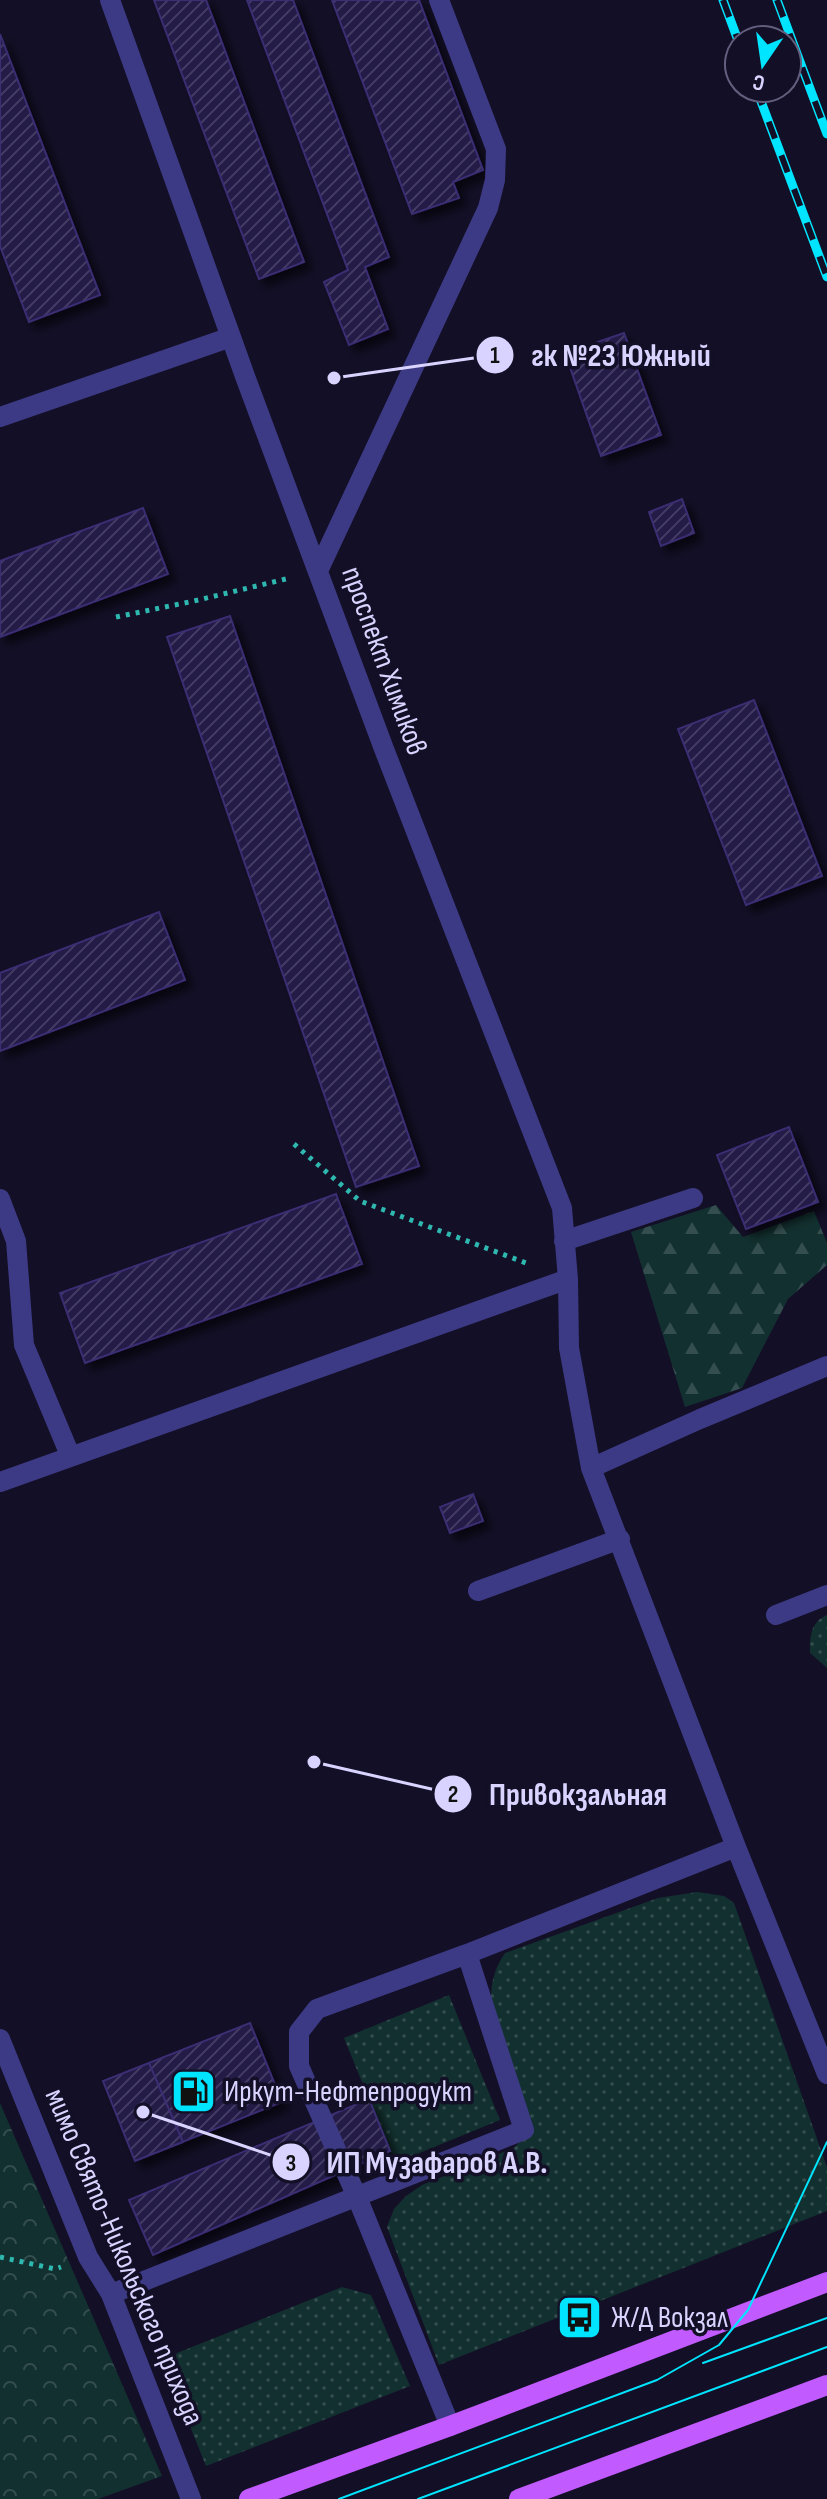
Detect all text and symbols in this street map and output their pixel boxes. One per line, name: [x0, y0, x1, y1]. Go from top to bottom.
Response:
north arrow: [723, 24, 803, 104]
text: С: [750, 68, 767, 96]
callout: гк №23 Южный: [475, 327, 727, 383]
text: гк №23 Южный: [531, 337, 711, 376]
text: 1: [490, 341, 500, 370]
street label: проспект Химиков: [333, 562, 435, 760]
callout: Привокзальная: [433, 1766, 683, 1822]
text: Привокзальная: [489, 1776, 667, 1815]
text: 2: [448, 1780, 458, 1809]
fuel station icon: Иркут-Нефтепродукт: [169, 2068, 217, 2116]
place label: Иркут-Нефтепродукт: [224, 2074, 472, 2110]
street label: мимо Свято-Никольского прихода: [37, 2083, 211, 2431]
callout: ИП Музафаров А.В.: [271, 2134, 564, 2190]
text: ИП Музафаров А.В.: [326, 2144, 548, 2183]
text: 3: [286, 2149, 296, 2178]
bus stop icon: Ж/Д Вокзал: [556, 2294, 604, 2342]
place label: Ж/Д Вокзал: [611, 2300, 728, 2336]

